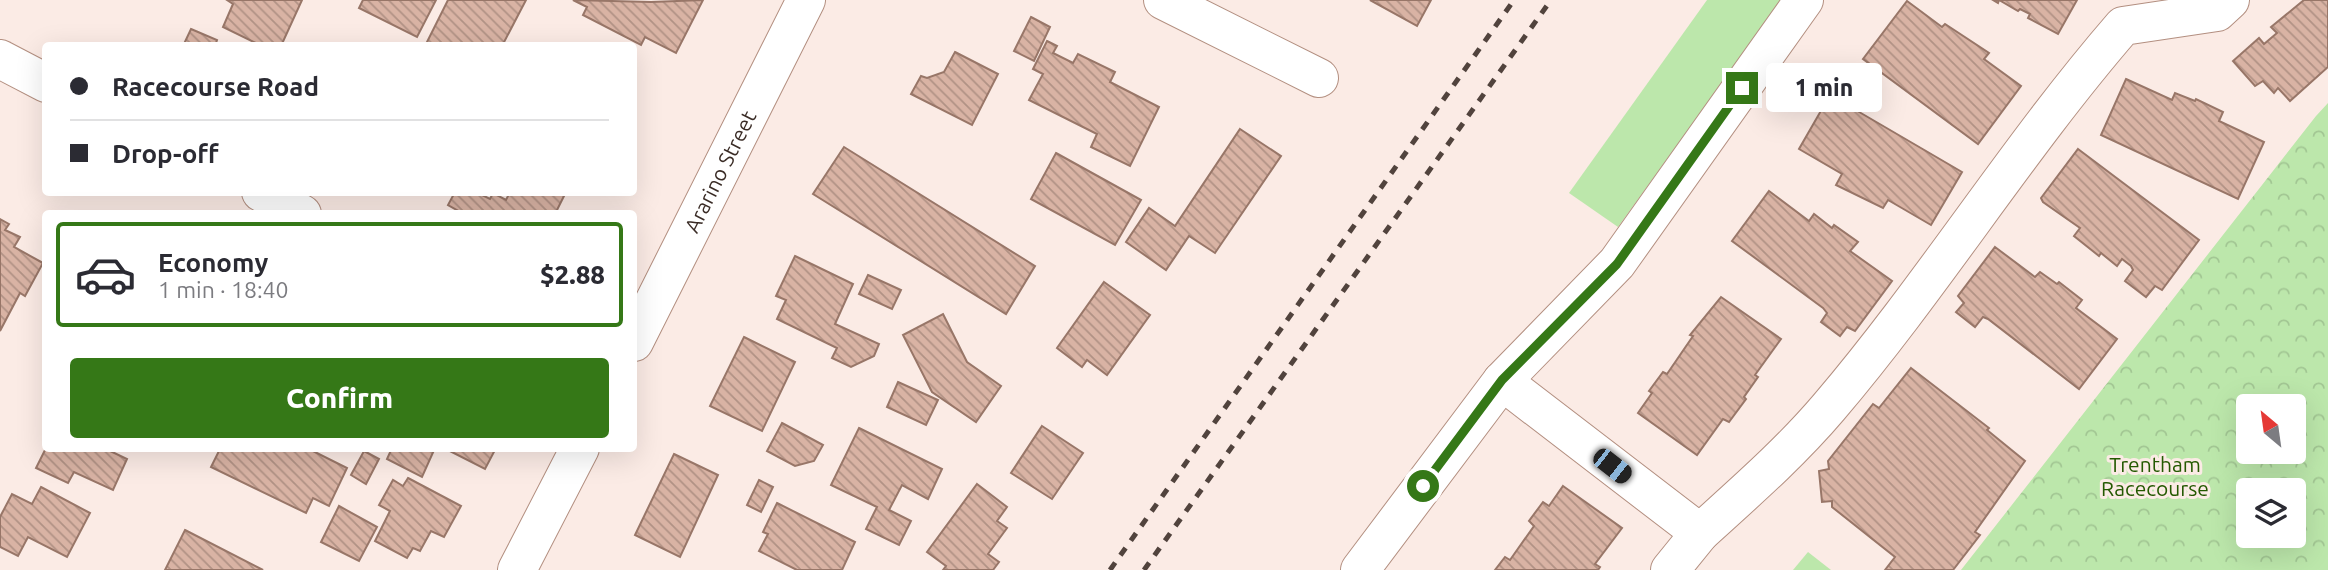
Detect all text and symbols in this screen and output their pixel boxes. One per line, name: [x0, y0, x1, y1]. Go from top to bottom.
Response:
callout: 1 min: [1766, 64, 1882, 112]
text: Racecourse Road: [112, 72, 319, 101]
route end: [1726, 72, 1758, 104]
text: 1 min: [1795, 75, 1853, 100]
street label: Ararino Street: [679, 106, 760, 236]
text: Drop-off: [112, 139, 219, 168]
icon: car: [74, 243, 137, 306]
text: Economy: [158, 248, 268, 277]
text: $2.88: [540, 260, 605, 289]
text: 1 min · 18:40: [158, 277, 289, 302]
button: Confirm: [70, 358, 609, 438]
north arrow: [2236, 394, 2306, 464]
map controls: [2236, 394, 2306, 548]
car: [1589, 445, 1636, 487]
park label: Trentham Racecourse: [2101, 452, 2209, 500]
route start: [1407, 470, 1439, 502]
button: layers: [2236, 478, 2306, 548]

